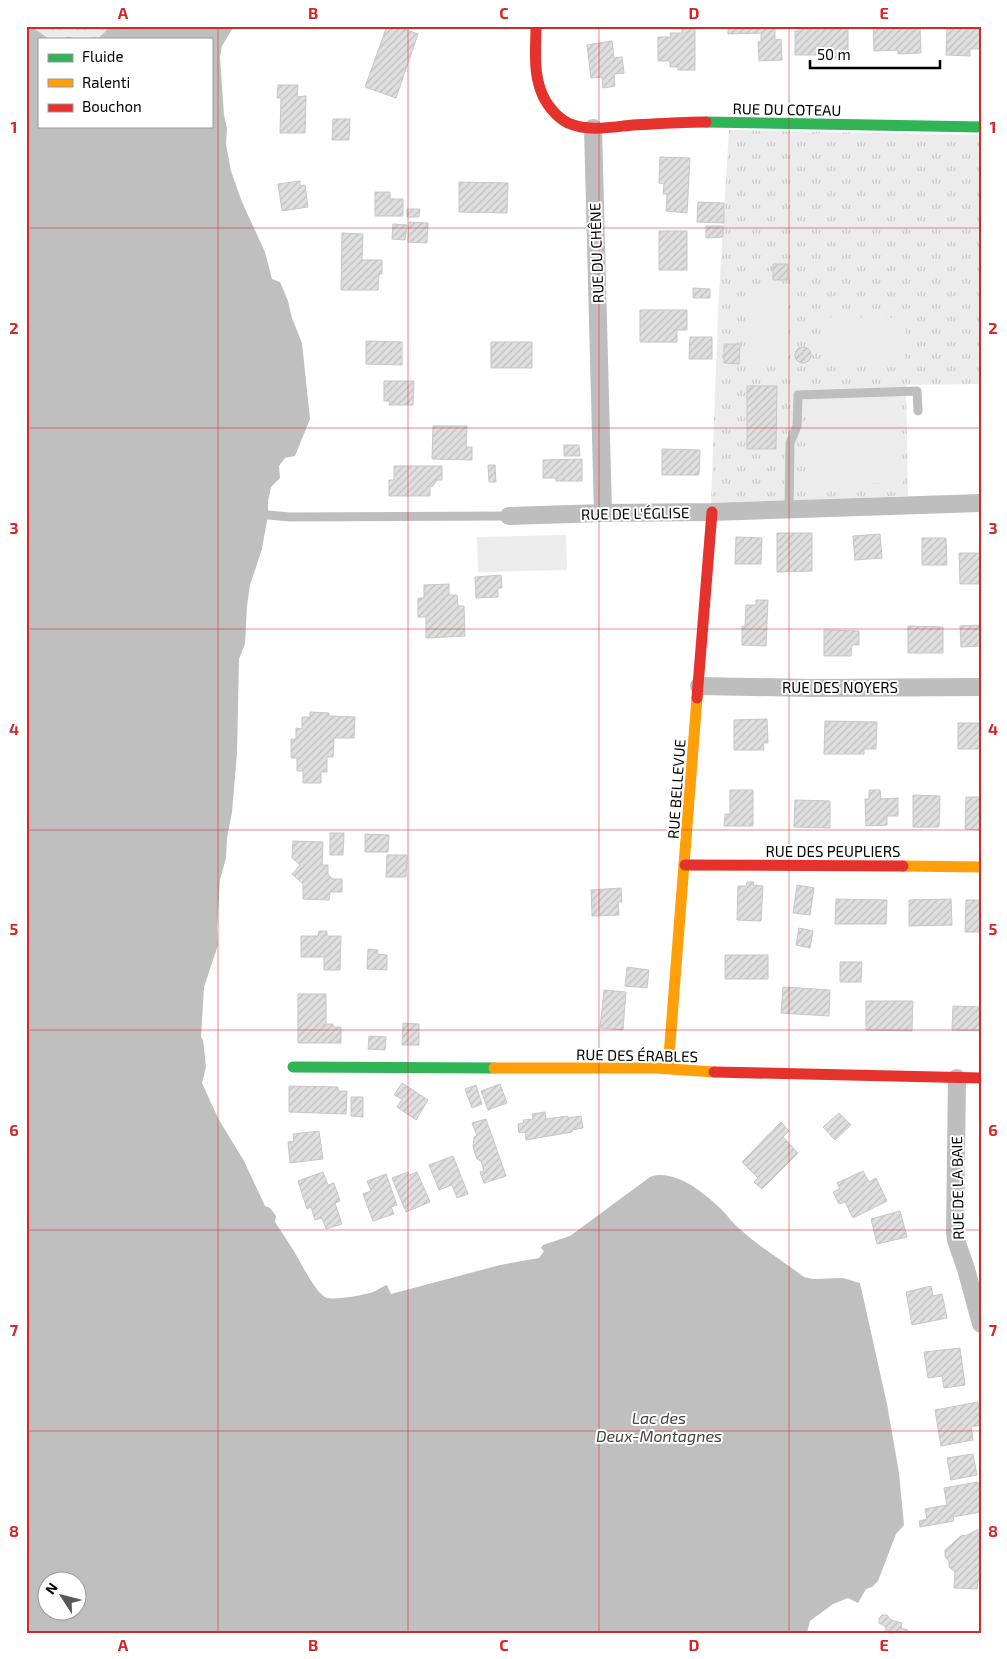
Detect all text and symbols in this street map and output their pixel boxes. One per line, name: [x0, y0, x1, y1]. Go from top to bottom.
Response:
text: A: [118, 3, 129, 22]
text: B: [308, 3, 318, 22]
text: C: [499, 3, 509, 22]
text: D: [689, 3, 700, 22]
text: E: [879, 3, 889, 22]
legend: [38, 38, 212, 128]
scale bar: [810, 38, 940, 70]
text: 50 m: [817, 45, 851, 63]
text: Fluide: [82, 47, 123, 65]
text: Ralenti: [82, 73, 130, 91]
text: Bouchon: [82, 97, 142, 115]
street label: RUE DU COTEAU: [732, 99, 842, 119]
text: 1: [11, 117, 17, 136]
text: 1: [990, 117, 996, 136]
street label: RUE DU CHÊNE: [585, 203, 607, 303]
text: 2: [9, 318, 19, 337]
text: 2: [988, 318, 998, 337]
street label: RUE DE L'ÉGLISE: [581, 503, 689, 523]
text: 3: [9, 518, 19, 537]
text: 3: [988, 518, 998, 537]
street label: RUE DES NOYERS: [782, 678, 898, 696]
text: 4: [9, 719, 19, 738]
text: 4: [988, 719, 998, 738]
street label: RUE BELLEVUE: [664, 738, 688, 840]
street label: RUE DES PEUPLIERS: [766, 842, 900, 860]
text: 5: [10, 919, 19, 938]
text: 5: [989, 919, 998, 938]
street label: RUE DES ÉRABLES: [576, 1045, 698, 1065]
text: 6: [9, 1120, 19, 1139]
text: 6: [988, 1120, 998, 1139]
street label: RUE DE LA BAIE: [947, 1136, 967, 1240]
text: 7: [10, 1320, 19, 1339]
text: 7: [989, 1320, 998, 1339]
water label: Lac des Deux-Montagnes: [596, 1408, 722, 1445]
text: 8: [9, 1521, 19, 1540]
text: 8: [988, 1521, 998, 1540]
north arrow: [38, 1572, 88, 1622]
text: N: [41, 1579, 61, 1597]
text: A: [118, 1635, 129, 1654]
text: B: [308, 1635, 318, 1654]
text: C: [499, 1635, 509, 1654]
text: D: [689, 1635, 700, 1654]
text: E: [879, 1635, 889, 1654]

